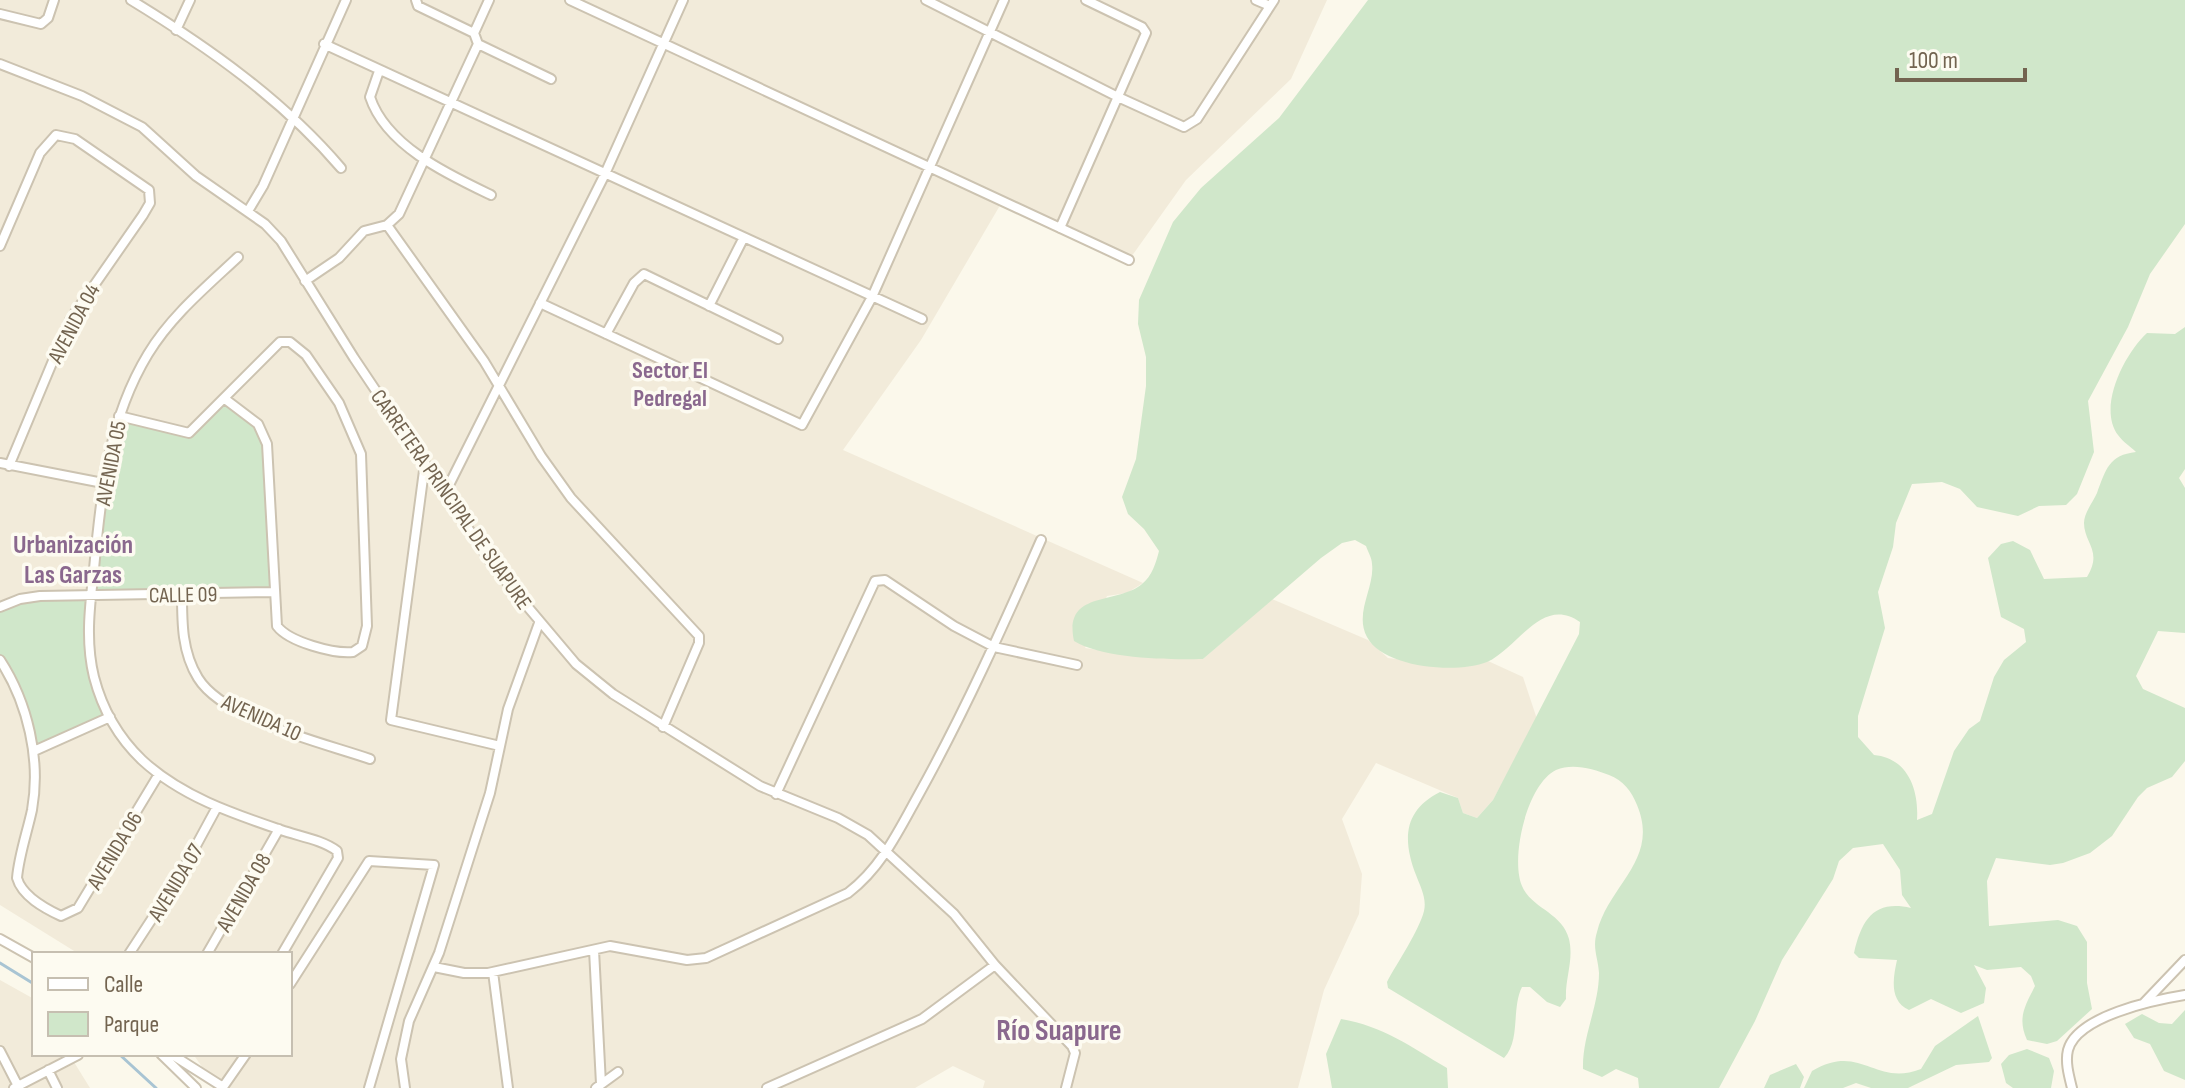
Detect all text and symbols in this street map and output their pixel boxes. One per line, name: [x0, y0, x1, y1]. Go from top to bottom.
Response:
scale bar: [1897, 32, 2025, 82]
text: 100 m: [1909, 46, 1958, 75]
street label: AVENIDA 04: [42, 279, 106, 369]
district label: Sector El Pedregal: [632, 356, 708, 413]
street label: CARRETERA PRINCIPAL DE SUAPURE: [364, 384, 537, 615]
street label: AVENIDA 05: [90, 419, 133, 509]
district label: Urbanización Las Garzas: [13, 530, 133, 591]
street label: CALLE 09: [149, 581, 218, 610]
street label: AVENIDA 10: [216, 688, 305, 748]
street label: AVENIDA 06: [81, 807, 149, 896]
street label: AVENIDA 07: [142, 839, 210, 927]
street label: AVENIDA 08: [211, 849, 278, 938]
legend: [32, 952, 292, 1056]
text: Calle: [104, 970, 143, 999]
text: Parque: [104, 1010, 159, 1039]
district label: Río Suapure: [996, 1013, 1122, 1049]

